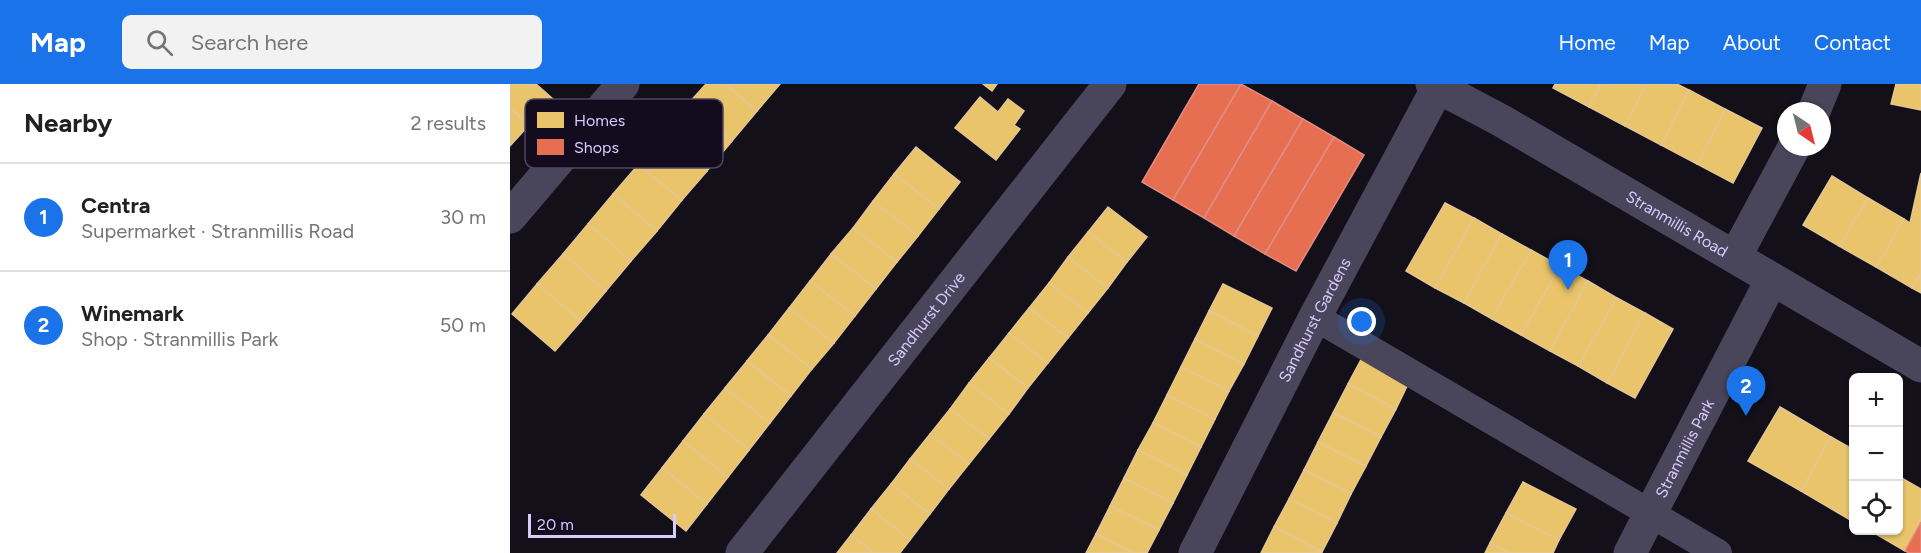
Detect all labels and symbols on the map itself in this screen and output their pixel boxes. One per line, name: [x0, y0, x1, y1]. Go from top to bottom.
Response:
legend: [525, 99, 723, 168]
north arrow: [1777, 102, 1831, 156]
text: Homes: [574, 111, 625, 130]
text: Shops: [574, 138, 619, 157]
street label: Stranmillis Road: [1622, 187, 1731, 261]
pin: 1: [1548, 240, 1588, 290]
street label: Sandhurst Gardens: [1275, 255, 1355, 385]
street label: Sandhurst Drive: [884, 268, 969, 370]
your location: [1347, 307, 1376, 336]
pin: 2: [1726, 366, 1766, 416]
street label: Stranmillis Park: [1651, 396, 1718, 501]
scale bar: [528, 511, 676, 538]

